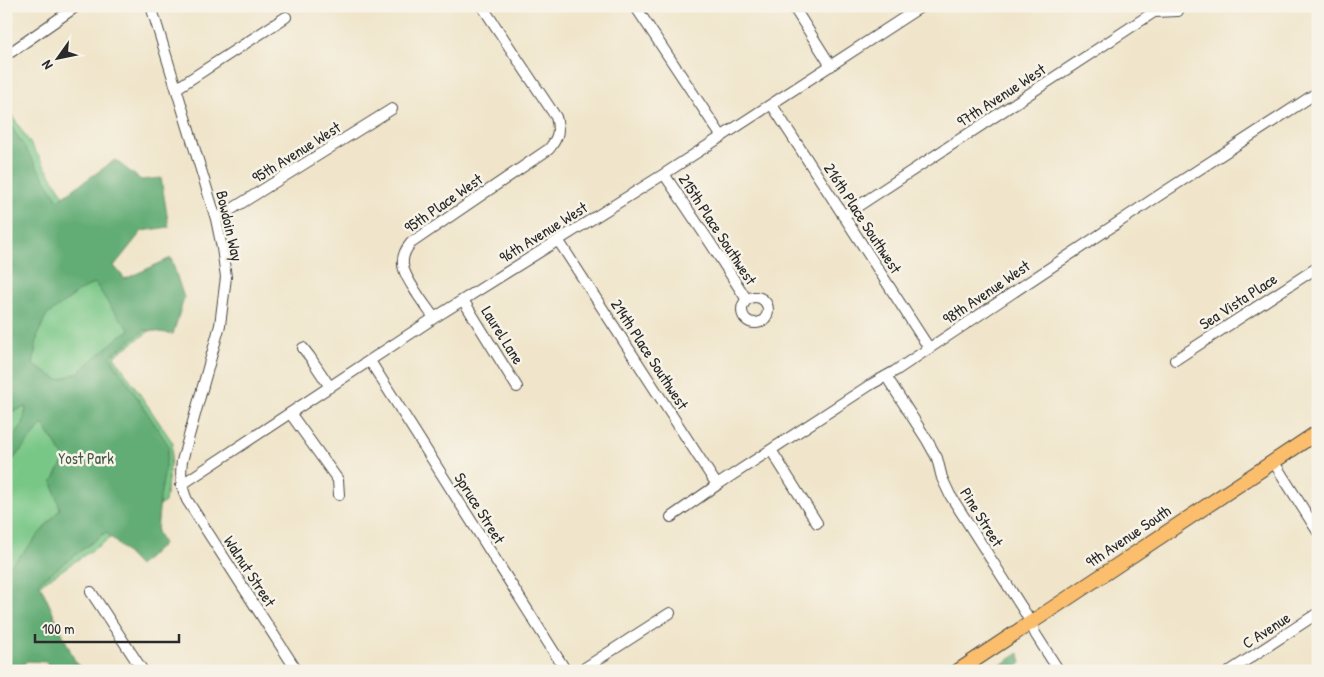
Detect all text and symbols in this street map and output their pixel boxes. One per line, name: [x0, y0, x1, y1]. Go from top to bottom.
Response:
north arrow: [32, 32, 82, 82]
text: N: [36, 57, 57, 74]
street label: 97th Avenue West: [952, 58, 1050, 132]
street label: 95th Avenue West: [247, 116, 345, 188]
street label: 216th Place Southwest: [819, 158, 907, 278]
street label: 95th Place West: [399, 168, 487, 238]
street label: 215th Place Southwest: [674, 169, 762, 289]
street label: Bowdoin Way: [211, 188, 249, 264]
street label: 96th Avenue West: [495, 196, 592, 268]
street label: 98th Avenue West: [938, 254, 1034, 329]
street label: Sea Vista Place: [1195, 267, 1282, 334]
street label: 214th Place Southwest: [606, 295, 694, 414]
street label: Laurel Lane: [476, 302, 530, 369]
park label: Yost Park: [58, 447, 114, 469]
street label: Spruce Street: [449, 468, 511, 548]
street label: Pine Street: [955, 483, 1009, 551]
street label: 9th Avenue South: [1081, 499, 1175, 573]
street label: Walnut Street: [219, 531, 281, 611]
street label: C Avenue: [1238, 606, 1295, 654]
scale bar: [35, 612, 179, 644]
text: 100 m: [42, 618, 75, 639]

